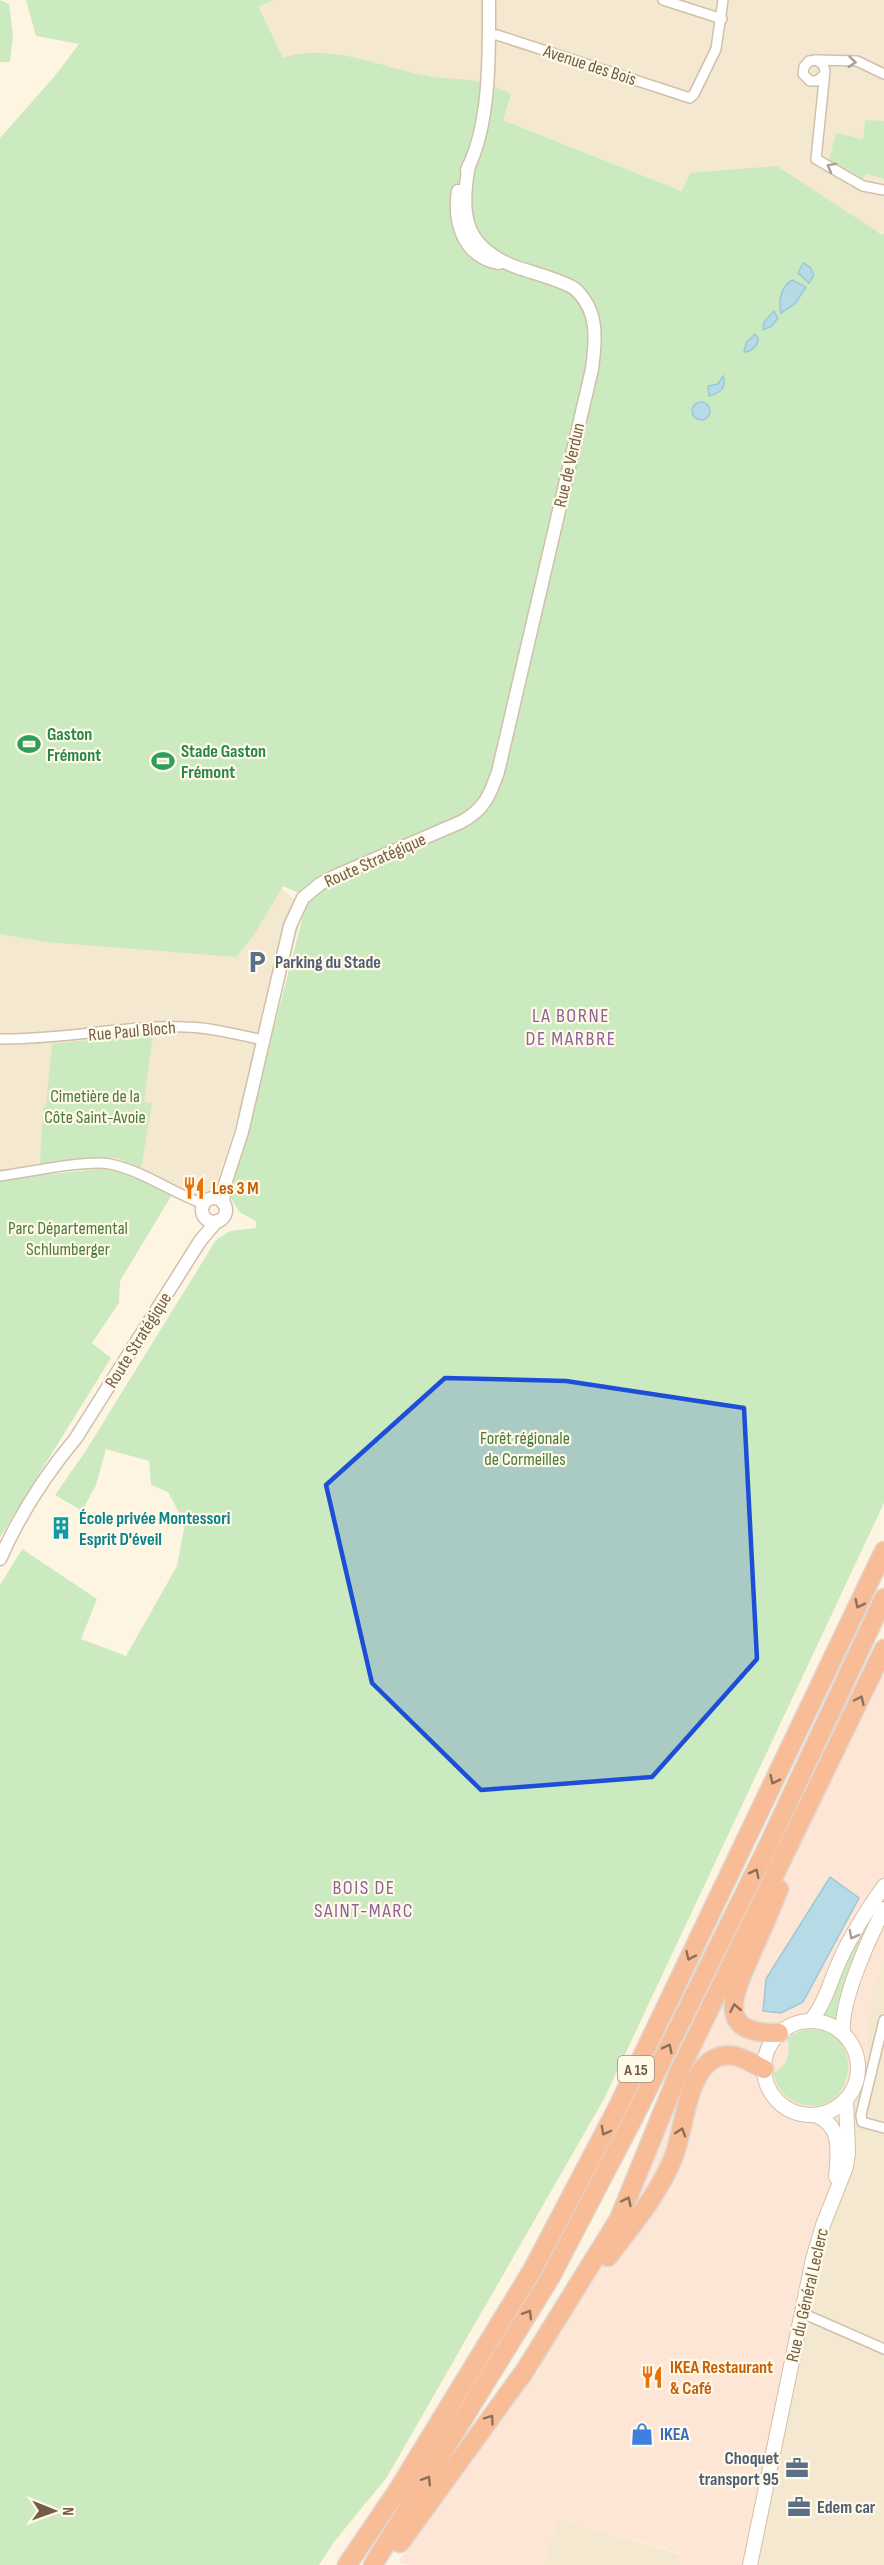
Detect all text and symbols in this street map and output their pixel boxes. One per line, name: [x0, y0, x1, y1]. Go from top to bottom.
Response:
street label: Avenue des Bois: [540, 40, 639, 90]
one-way arrow: [847, 55, 856, 68]
one-way arrow: [827, 163, 837, 175]
street label: Rue de Verdun: [550, 421, 589, 509]
place label: Gaston Frémont: [47, 724, 101, 766]
sports icon: Gaston Frémont: [16, 731, 42, 757]
place label: Stade Gaston Frémont: [181, 741, 266, 783]
sports icon: Stade Gaston Frémont: [150, 748, 176, 774]
street label: Route Stratégique: [321, 829, 429, 892]
parking icon: Parking du Stade: [244, 949, 270, 975]
place label: Parking du Stade: [275, 952, 381, 973]
district label: LA BORNE DE MARBRE: [526, 1004, 616, 1051]
street label: Rue Paul Bloch: [87, 1017, 177, 1046]
park label: Cimetière de la Côte Saint-Avoie: [44, 1086, 146, 1128]
restaurant icon: Les 3 M: [181, 1175, 207, 1201]
place label: Les 3 M: [212, 1178, 259, 1199]
park label: Parc Départemental Schlumberger: [8, 1218, 128, 1260]
street label: Route Stratégique: [101, 1289, 176, 1392]
park label: Forêt régionale de Cormeilles: [480, 1428, 570, 1470]
place label: École privée Montessori Esprit D'éveil: [79, 1508, 230, 1550]
building icon: École privée Montessori Esprit D'éveil: [48, 1515, 74, 1541]
one-way arrow: [855, 1598, 866, 1609]
one-way arrow: [852, 1695, 864, 1706]
one-way arrow: [769, 1773, 781, 1784]
one-way arrow: [747, 1869, 759, 1880]
district label: BOIS DE SAINT-MARC: [314, 1876, 414, 1923]
one-way arrow: [849, 1929, 860, 1940]
one-way arrow: [686, 1950, 698, 1961]
one-way arrow: [729, 2003, 742, 2013]
one-way arrow: [660, 2043, 672, 2054]
road number: A 15: [618, 2056, 654, 2082]
one-way arrow: [601, 2125, 612, 2136]
one-way arrow: [674, 2127, 686, 2138]
one-way arrow: [620, 2196, 632, 2207]
street label: Rue du Général Leclerc: [782, 2226, 833, 2364]
one-way arrow: [521, 2310, 533, 2320]
place label: IKEA Restaurant & Café: [670, 2357, 773, 2399]
restaurant icon: IKEA Restaurant & Café: [639, 2364, 665, 2390]
one-way arrow: [483, 2415, 494, 2426]
shop icon: IKEA: [629, 2421, 655, 2447]
place label: IKEA: [660, 2424, 690, 2445]
place label: Choquet transport 95: [699, 2448, 779, 2490]
office icon: Choquet transport 95: [784, 2455, 810, 2481]
one-way arrow: [419, 2476, 431, 2486]
north arrow: [24, 2481, 84, 2541]
office icon: Edem car: [786, 2494, 812, 2520]
place label: Edem car: [817, 2497, 876, 2518]
text: N: [58, 2507, 77, 2516]

